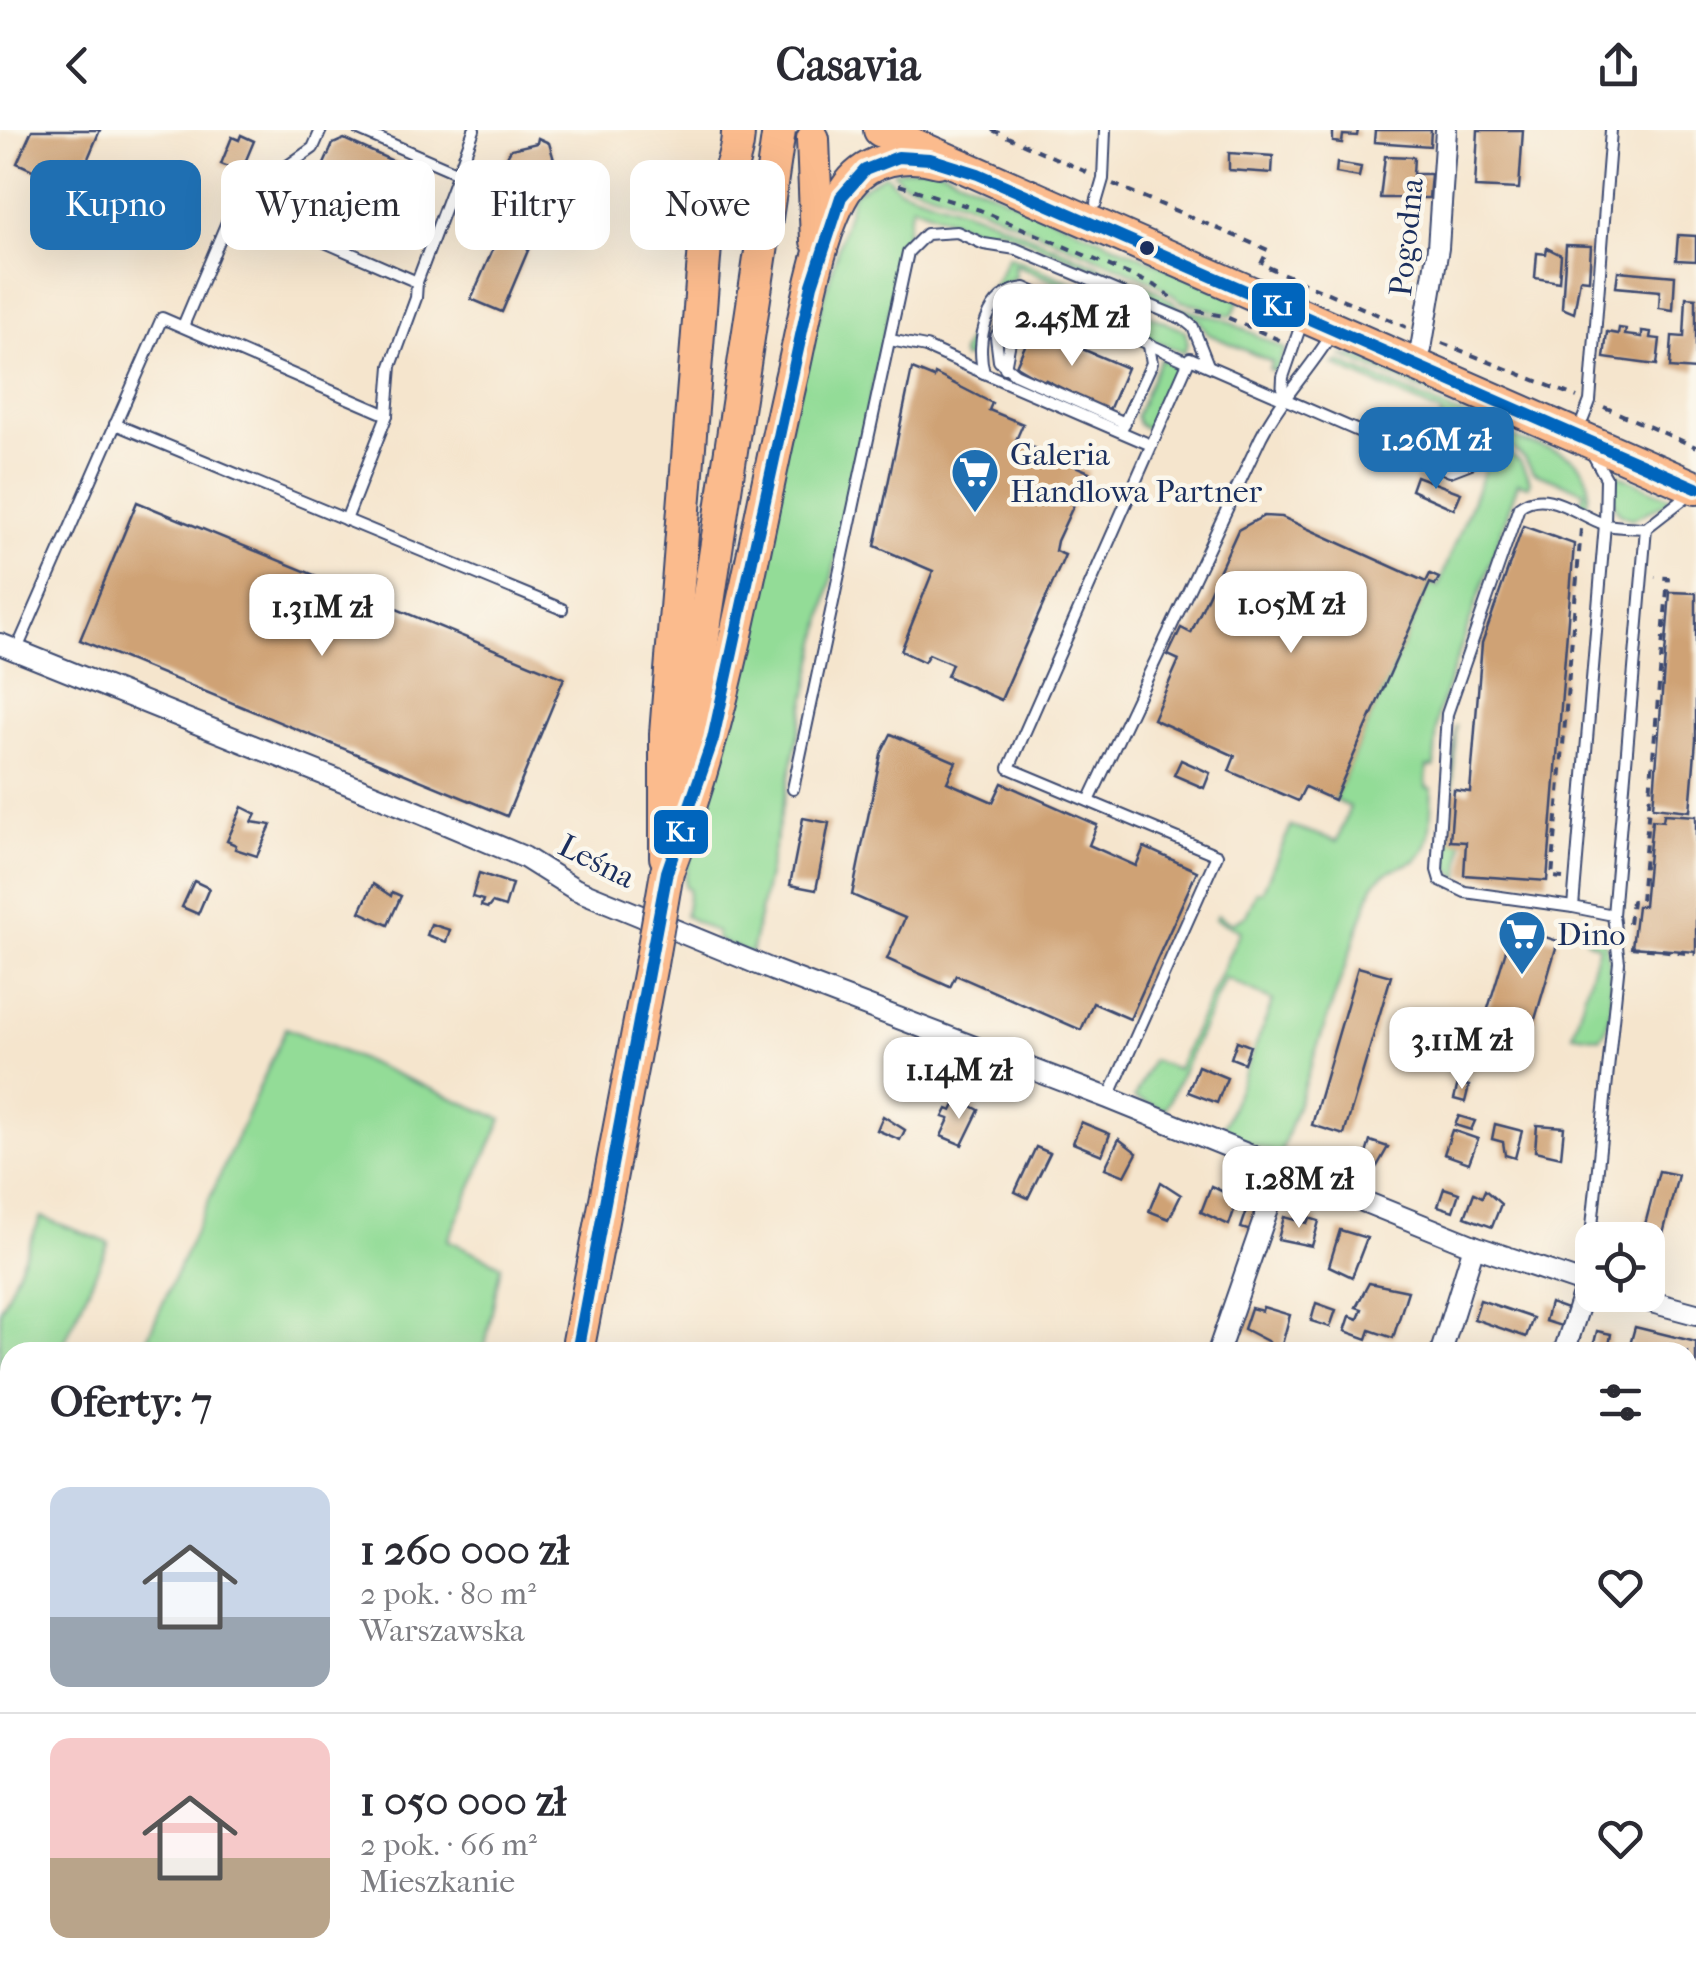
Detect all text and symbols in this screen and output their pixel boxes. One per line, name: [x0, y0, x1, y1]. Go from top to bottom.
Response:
icon: back: [50, 38, 105, 93]
icon: share: [1591, 38, 1646, 93]
text: Casavia: [776, 39, 920, 92]
chip: Kupno: [30, 160, 201, 250]
chip: Wynajem: [221, 160, 435, 250]
chip: Filtry: [455, 160, 610, 250]
chip: Nowe: [630, 160, 785, 250]
street label: Pogodna: [1382, 175, 1431, 298]
unlabelled marker: [1137, 238, 1157, 258]
line badge: K1: [1250, 281, 1307, 329]
pin: 2.45M zł: [969, 284, 1175, 369]
text: K1: [1263, 289, 1293, 322]
text: 2.45M zł: [1015, 298, 1129, 335]
pin: 1.26M zł: [1333, 407, 1539, 492]
text: 1.26M zł: [1381, 421, 1491, 458]
place label: Galeria Handlowa Partner: [1010, 436, 1263, 510]
supermarket icon: Galeria Handlowa Partner: [949, 446, 1001, 514]
pin: 1.05M zł: [1188, 571, 1394, 656]
pin: 1.31M zł: [219, 574, 425, 659]
text: 1.05M zł: [1237, 585, 1345, 622]
text: 1.31M zł: [271, 588, 373, 625]
line badge: K1: [652, 808, 710, 856]
text: K1: [666, 815, 696, 848]
street label: Leśna: [553, 827, 642, 897]
supermarket icon: Dino: [1496, 908, 1548, 976]
place label: Dino: [1557, 916, 1626, 953]
pin: 3.11M zł: [1359, 1007, 1565, 1092]
text: 3.11M zł: [1411, 1021, 1513, 1058]
pin: 1.14M zł: [856, 1037, 1062, 1122]
text: 1.14M zł: [905, 1051, 1013, 1088]
pin: 1.28M zł: [1196, 1146, 1402, 1231]
text: 1.28M zł: [1244, 1160, 1354, 1197]
map controls: [1575, 1222, 1665, 1312]
button: locate: [1575, 1222, 1665, 1312]
icon: filters: [1593, 1375, 1648, 1430]
text: Oferty: 7: [50, 1378, 212, 1427]
text: 1 260 000 zł: [360, 1526, 569, 1575]
icon: home: [130, 1527, 250, 1647]
icon: heart: [1593, 1560, 1648, 1615]
text: 2 pok. · 80 m²: [360, 1575, 536, 1612]
text: Warszawska: [360, 1612, 525, 1649]
text: 1 050 000 zł: [360, 1777, 566, 1826]
icon: home: [130, 1778, 250, 1898]
icon: heart: [1593, 1811, 1648, 1866]
text: 2 pok. · 66 m²: [360, 1826, 537, 1863]
text: Mieszkanie: [360, 1863, 515, 1900]

